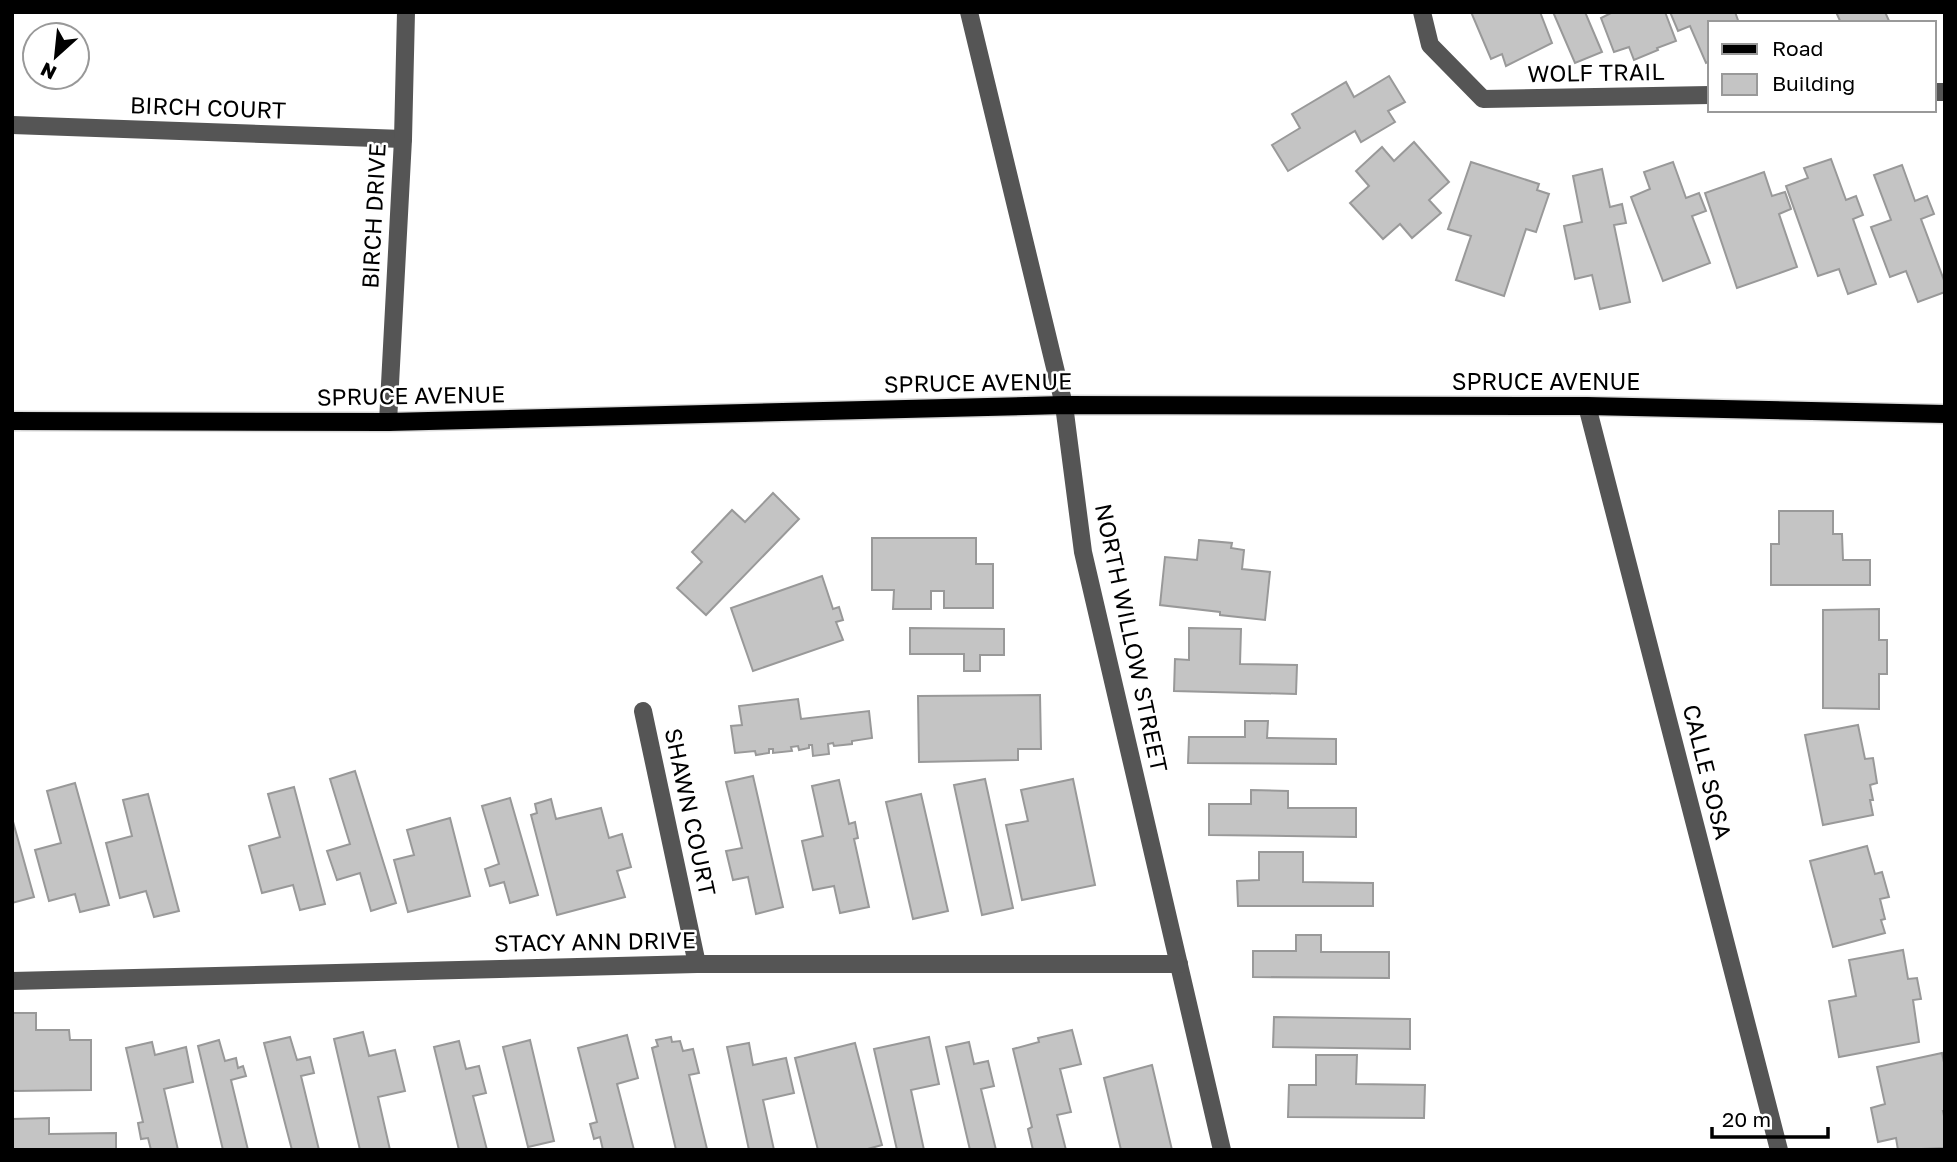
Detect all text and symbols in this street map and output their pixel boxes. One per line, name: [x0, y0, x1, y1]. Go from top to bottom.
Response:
north arrow: [21, 21, 91, 91]
legend: [1708, 21, 1936, 112]
text: Road: [1772, 35, 1823, 61]
street label: WOLF TRAIL: [1527, 57, 1665, 87]
text: N: [36, 58, 60, 85]
text: Building: [1772, 70, 1855, 96]
street label: BIRCH COURT: [129, 90, 287, 124]
street label: BIRCH DRIVE: [355, 143, 391, 289]
street label: SPRUCE AVENUE: [884, 366, 1072, 398]
street label: SPRUCE AVENUE: [1452, 367, 1640, 395]
street label: SPRUCE AVENUE: [317, 379, 505, 411]
street label: NORTH WILLOW STREET: [1090, 501, 1174, 774]
street label: CALLE SOSA: [1678, 701, 1738, 842]
street label: SHAWN COURT: [660, 725, 722, 898]
street label: STACY ANN DRIVE: [494, 925, 696, 957]
scale bar: [1712, 1096, 1828, 1140]
text: 20 m: [1722, 1106, 1771, 1132]

